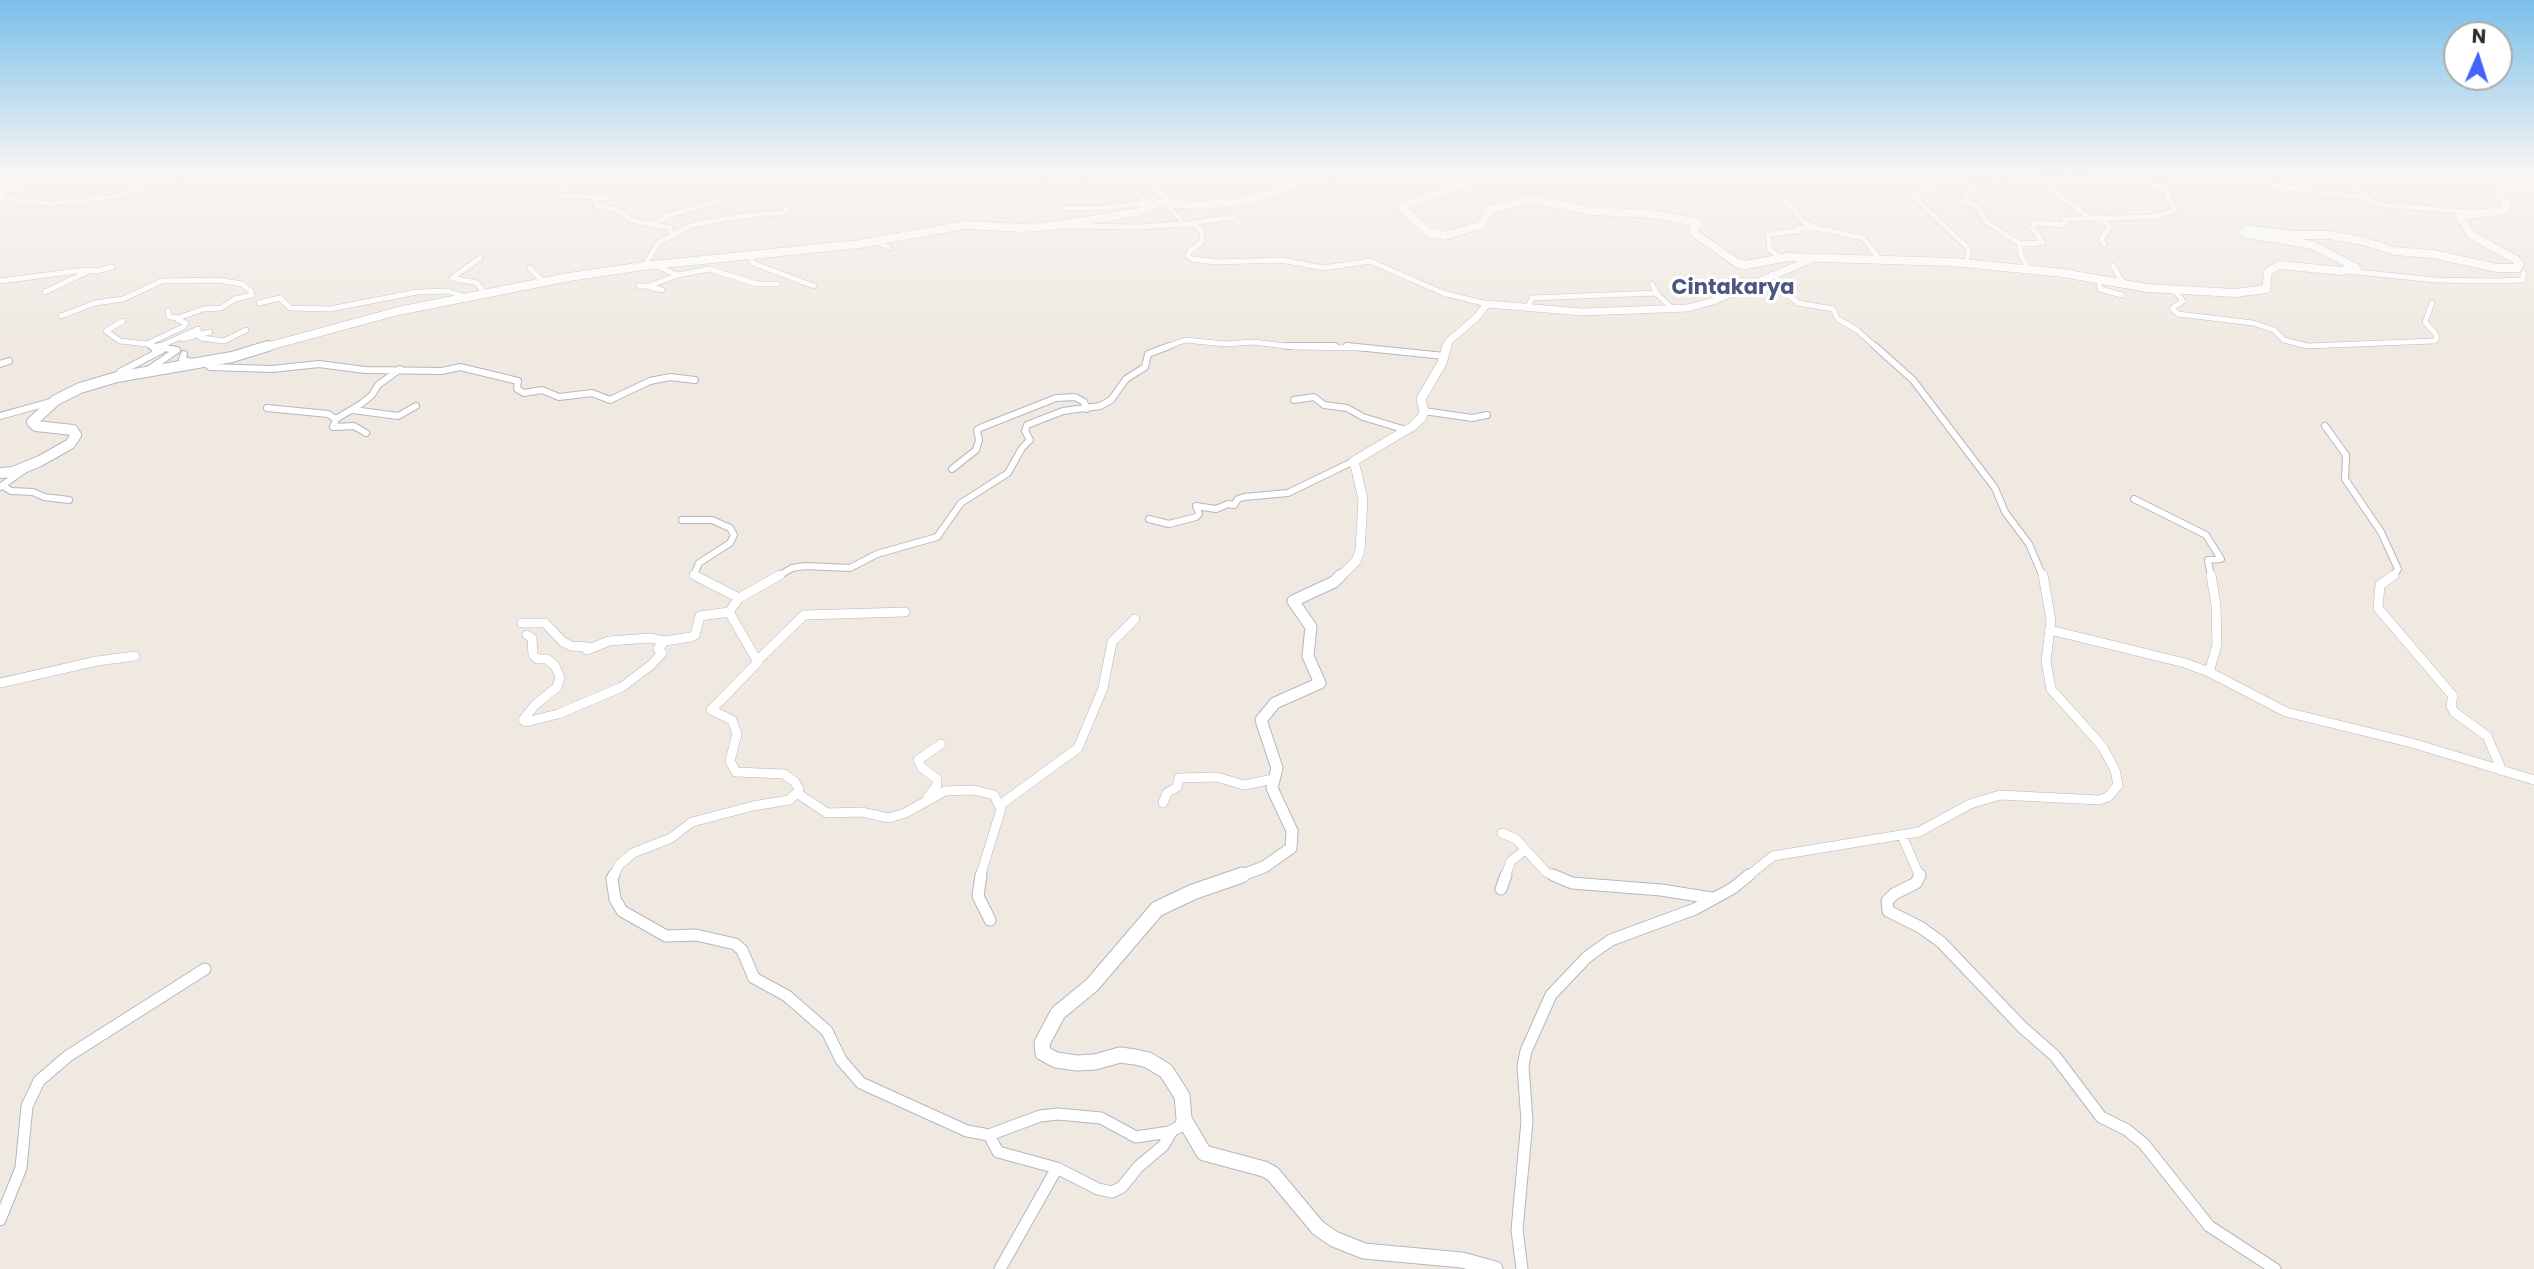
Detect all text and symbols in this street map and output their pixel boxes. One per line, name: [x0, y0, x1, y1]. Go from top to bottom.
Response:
north arrow: [2443, 21, 2513, 91]
text: N: [2471, 23, 2487, 50]
district label: Cintakarya: [1672, 276, 1794, 302]

